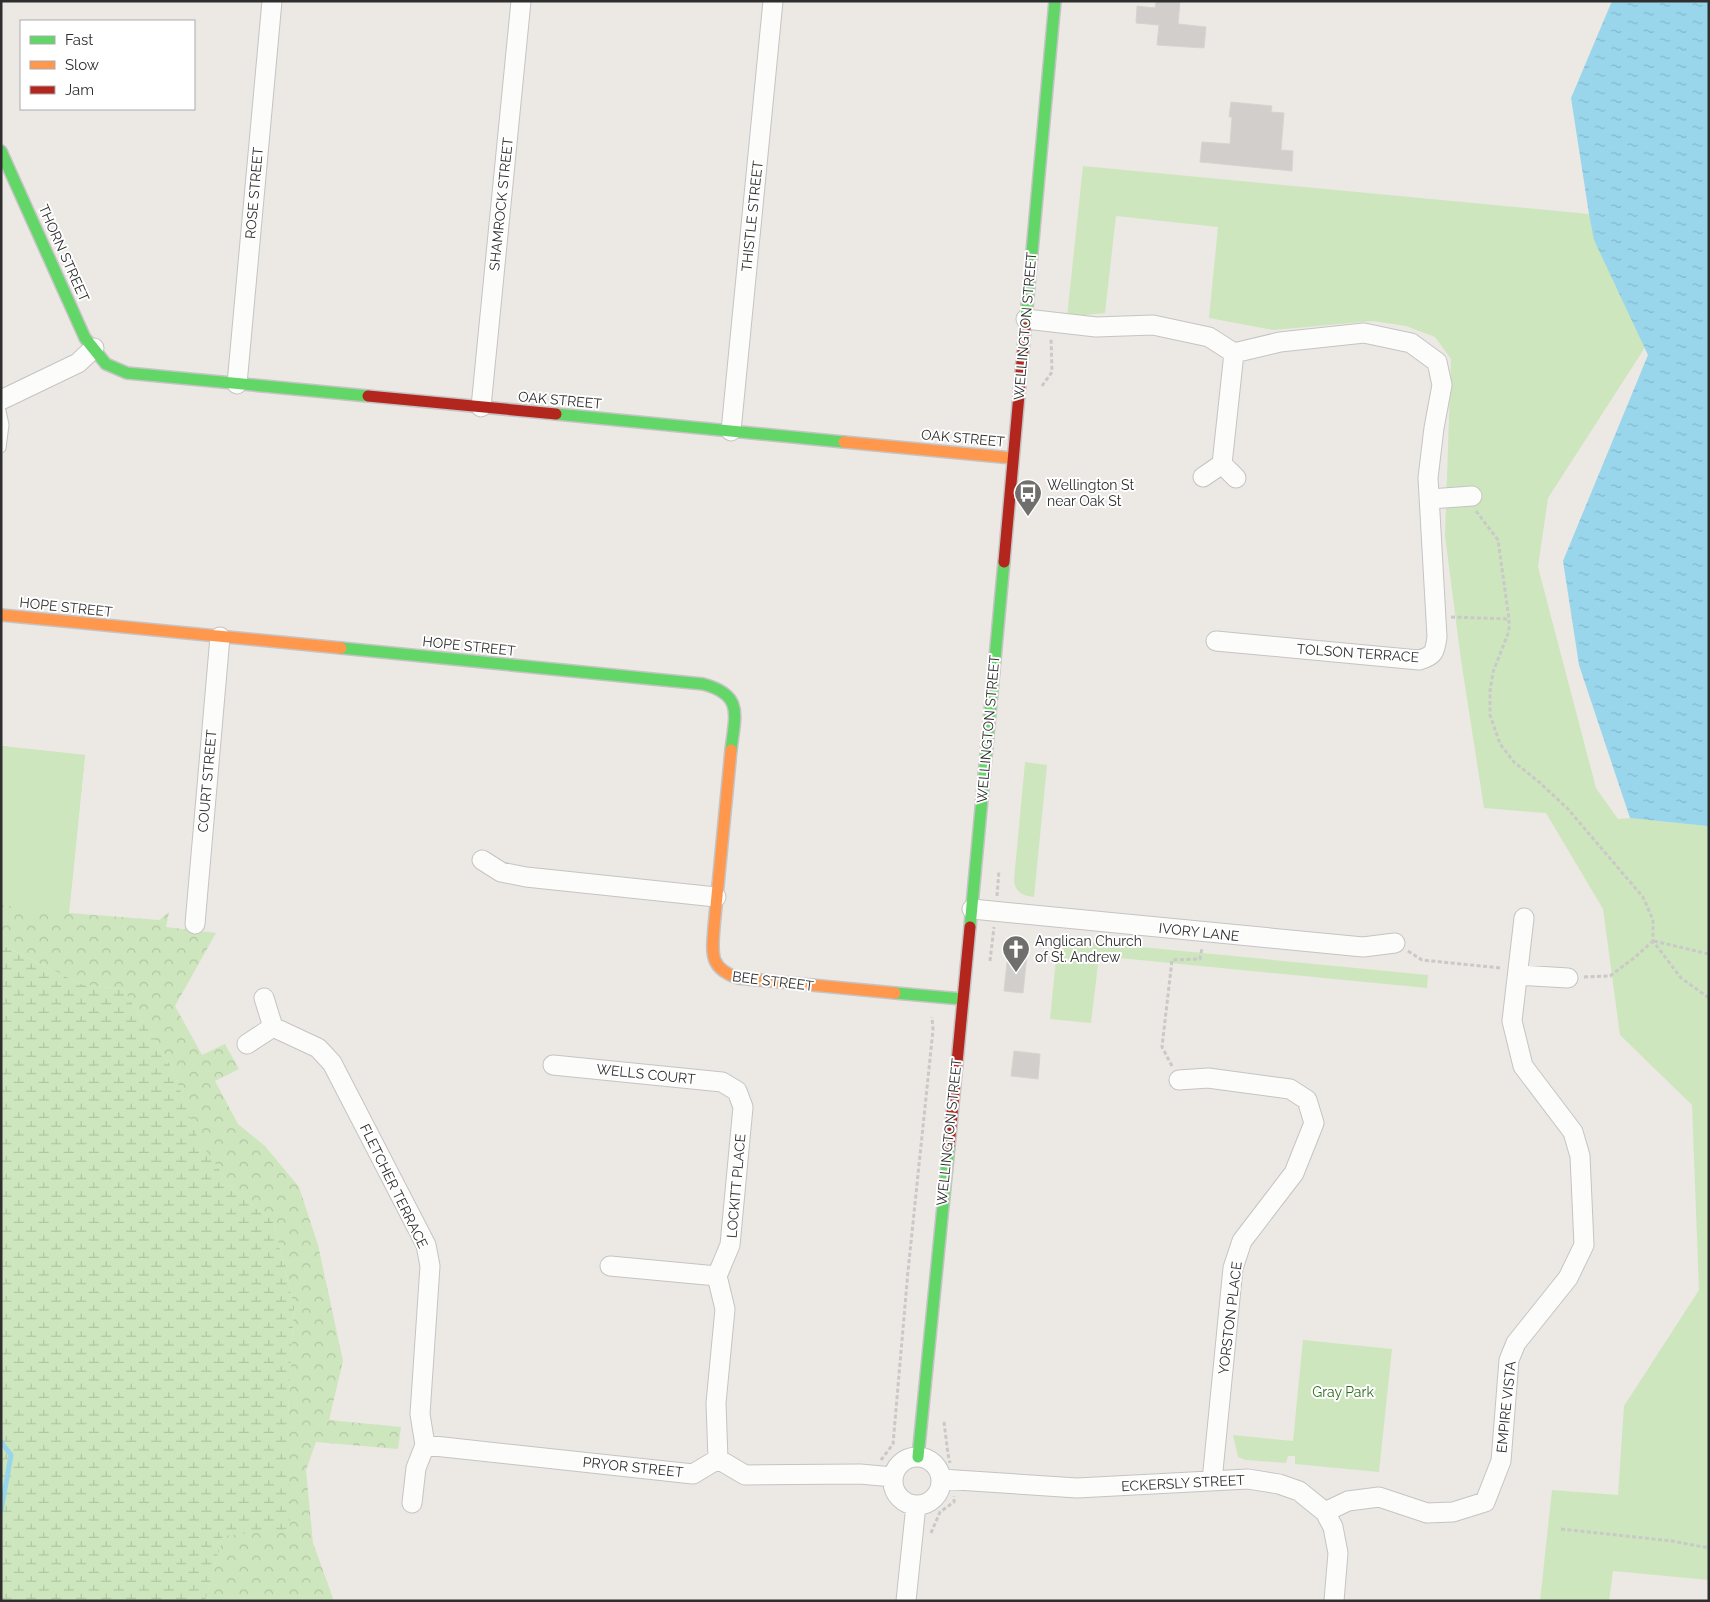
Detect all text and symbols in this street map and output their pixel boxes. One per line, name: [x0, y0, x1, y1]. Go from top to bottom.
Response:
legend: [20, 20, 195, 110]
text: Fast: [65, 31, 93, 49]
text: Slow: [65, 56, 99, 74]
text: Jam: [65, 81, 94, 99]
street label: SHAMROCK STREET: [486, 136, 516, 271]
street label: ROSE STREET: [242, 146, 266, 240]
street label: THISTLE STREET: [738, 159, 766, 272]
street label: THORN STREET: [35, 202, 93, 304]
street label: WELLINGTON STREET: [1011, 251, 1039, 401]
street label: OAK STREET: [518, 388, 603, 412]
street label: OAK STREET: [921, 426, 1006, 450]
place label: Wellington St near Oak St: [1047, 477, 1134, 509]
bus stop icon: Wellington St near Oak St: [1013, 478, 1043, 517]
street label: HOPE STREET: [19, 594, 114, 620]
street label: HOPE STREET: [422, 633, 517, 659]
street label: TOLSON TERRACE: [1296, 641, 1420, 665]
street label: WELLINGTON STREET: [974, 654, 1002, 804]
street label: COURT STREET: [195, 729, 220, 833]
street label: IVORY LANE: [1158, 920, 1240, 944]
place label: Anglican Church of St. Andrew: [1035, 933, 1142, 965]
church icon: Anglican Church of St. Andrew: [1001, 934, 1031, 973]
street label: BEE STREET: [731, 968, 815, 994]
street label: WELLINGTON STREET: [933, 1057, 965, 1207]
street label: WELLS COURT: [596, 1061, 697, 1087]
street label: FLETCHER TERRACE: [357, 1121, 431, 1251]
street label: LOCKITT PLACE: [723, 1133, 749, 1239]
street label: YORSTON PLACE: [1215, 1261, 1245, 1375]
street label: EMPIRE VISTA: [1493, 1360, 1519, 1454]
park label: Gray Park: [1312, 1384, 1374, 1400]
street label: PRYOR STREET: [582, 1454, 684, 1480]
street label: ECKERSLY STREET: [1121, 1472, 1246, 1494]

